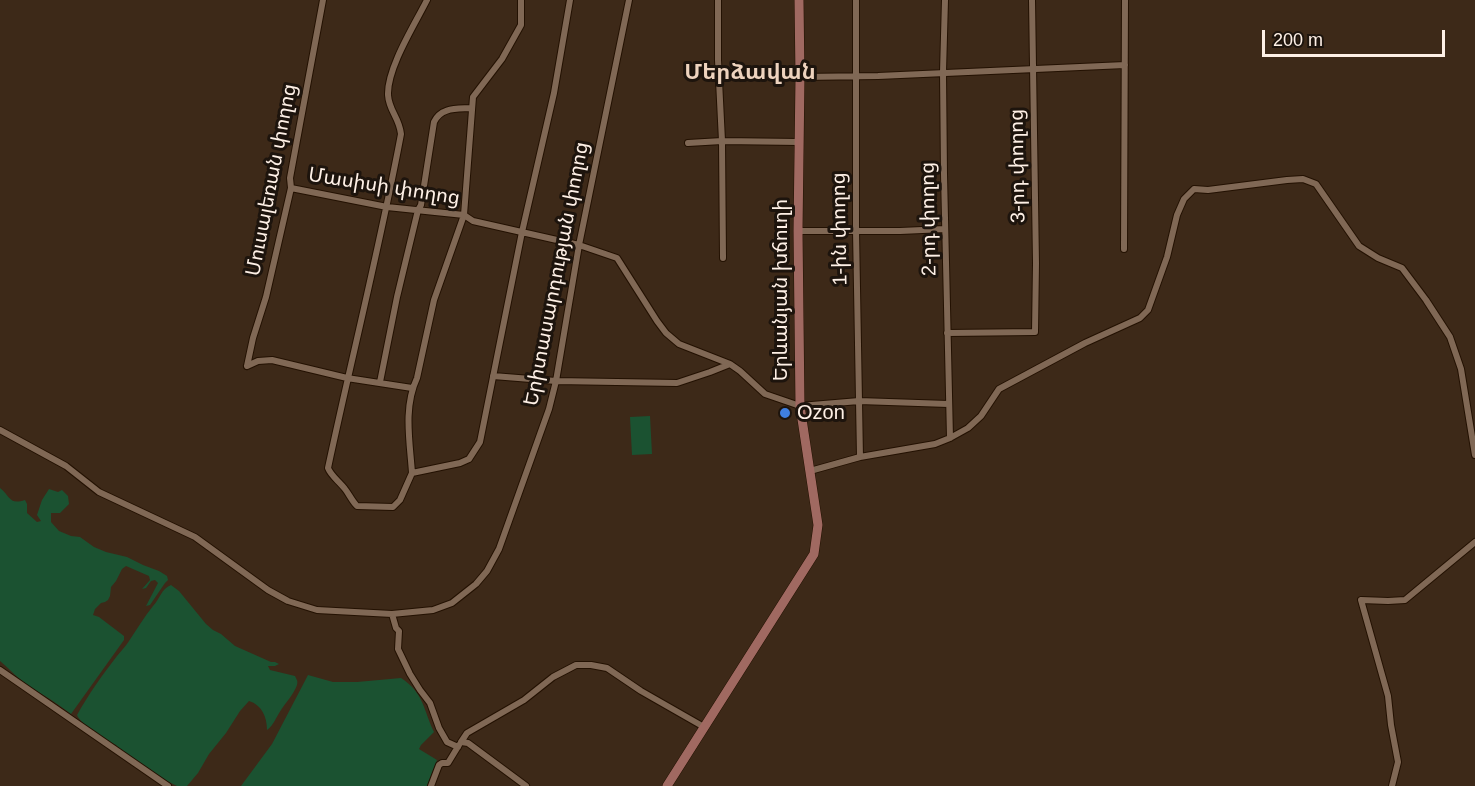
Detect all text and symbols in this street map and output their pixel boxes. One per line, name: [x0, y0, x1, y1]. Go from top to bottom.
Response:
scale bar: [1265, 18, 1448, 56]
text: 200 m: [1273, 30, 1323, 50]
district label: Մերձավան: [684, 60, 816, 86]
street label: Մուսալեռան փողոց: [242, 82, 302, 278]
street label: 3-րդ փողոց: [1005, 109, 1031, 223]
street label: Երիտասարդության փողոց: [520, 140, 594, 408]
street label: 2-րդ փողոց: [916, 162, 942, 276]
street label: Մասիսի փողոց: [306, 163, 462, 211]
street label: 1-ին փողոց: [827, 172, 853, 286]
street label: Երևանյան խճուղի: [769, 199, 793, 381]
place label: Ozon: [797, 401, 845, 425]
marker: Ozon: [778, 406, 792, 420]

